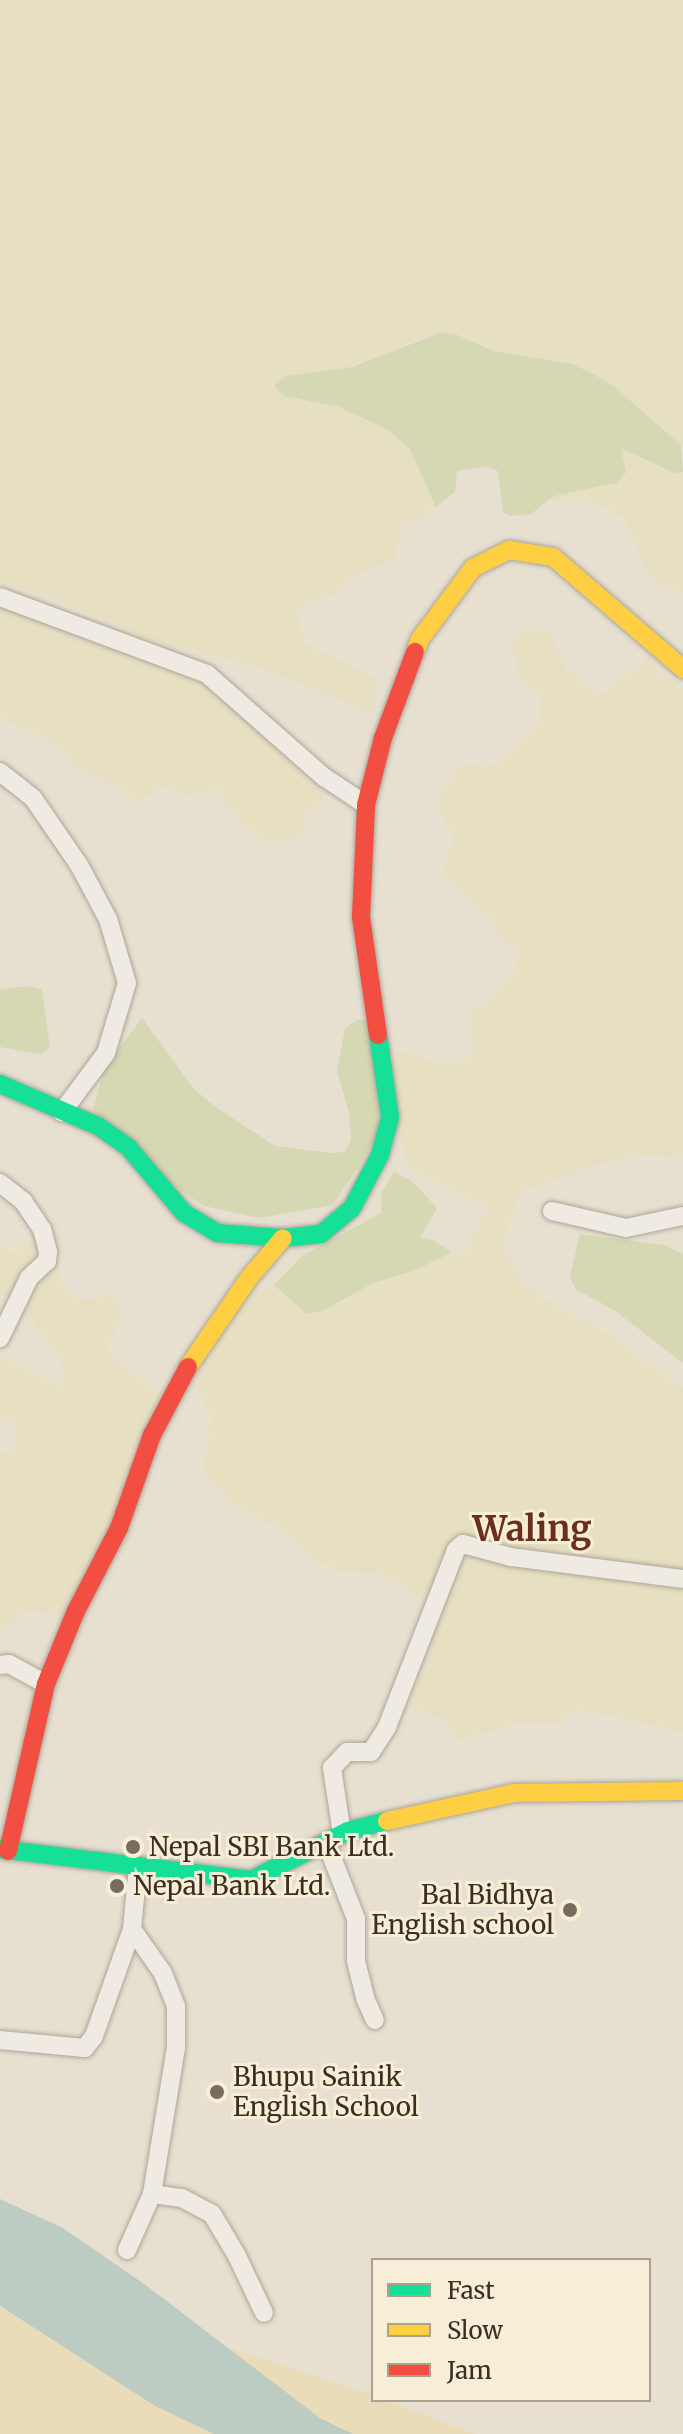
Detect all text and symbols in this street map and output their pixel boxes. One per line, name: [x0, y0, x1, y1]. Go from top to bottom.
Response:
district label: Waling: [473, 1510, 591, 1550]
place label: Nepal SBI Bank Ltd.: [149, 1831, 394, 1863]
marker: Nepal SBI Bank Ltd.: [124, 1838, 142, 1856]
place label: Nepal Bank Ltd.: [133, 1870, 330, 1902]
marker: Nepal Bank Ltd.: [108, 1877, 126, 1895]
place label: Bal Bidhya English school: [371, 1879, 554, 1940]
marker: Bal Bidhya English school: [561, 1901, 579, 1919]
place label: Bhupu Sainik English School: [233, 2061, 419, 2122]
marker: Bhupu Sainik English School: [208, 2083, 226, 2101]
legend: [371, 2258, 651, 2402]
text: Fast: [447, 2275, 495, 2306]
text: Slow: [447, 2315, 503, 2346]
text: Jam: [447, 2355, 492, 2386]

